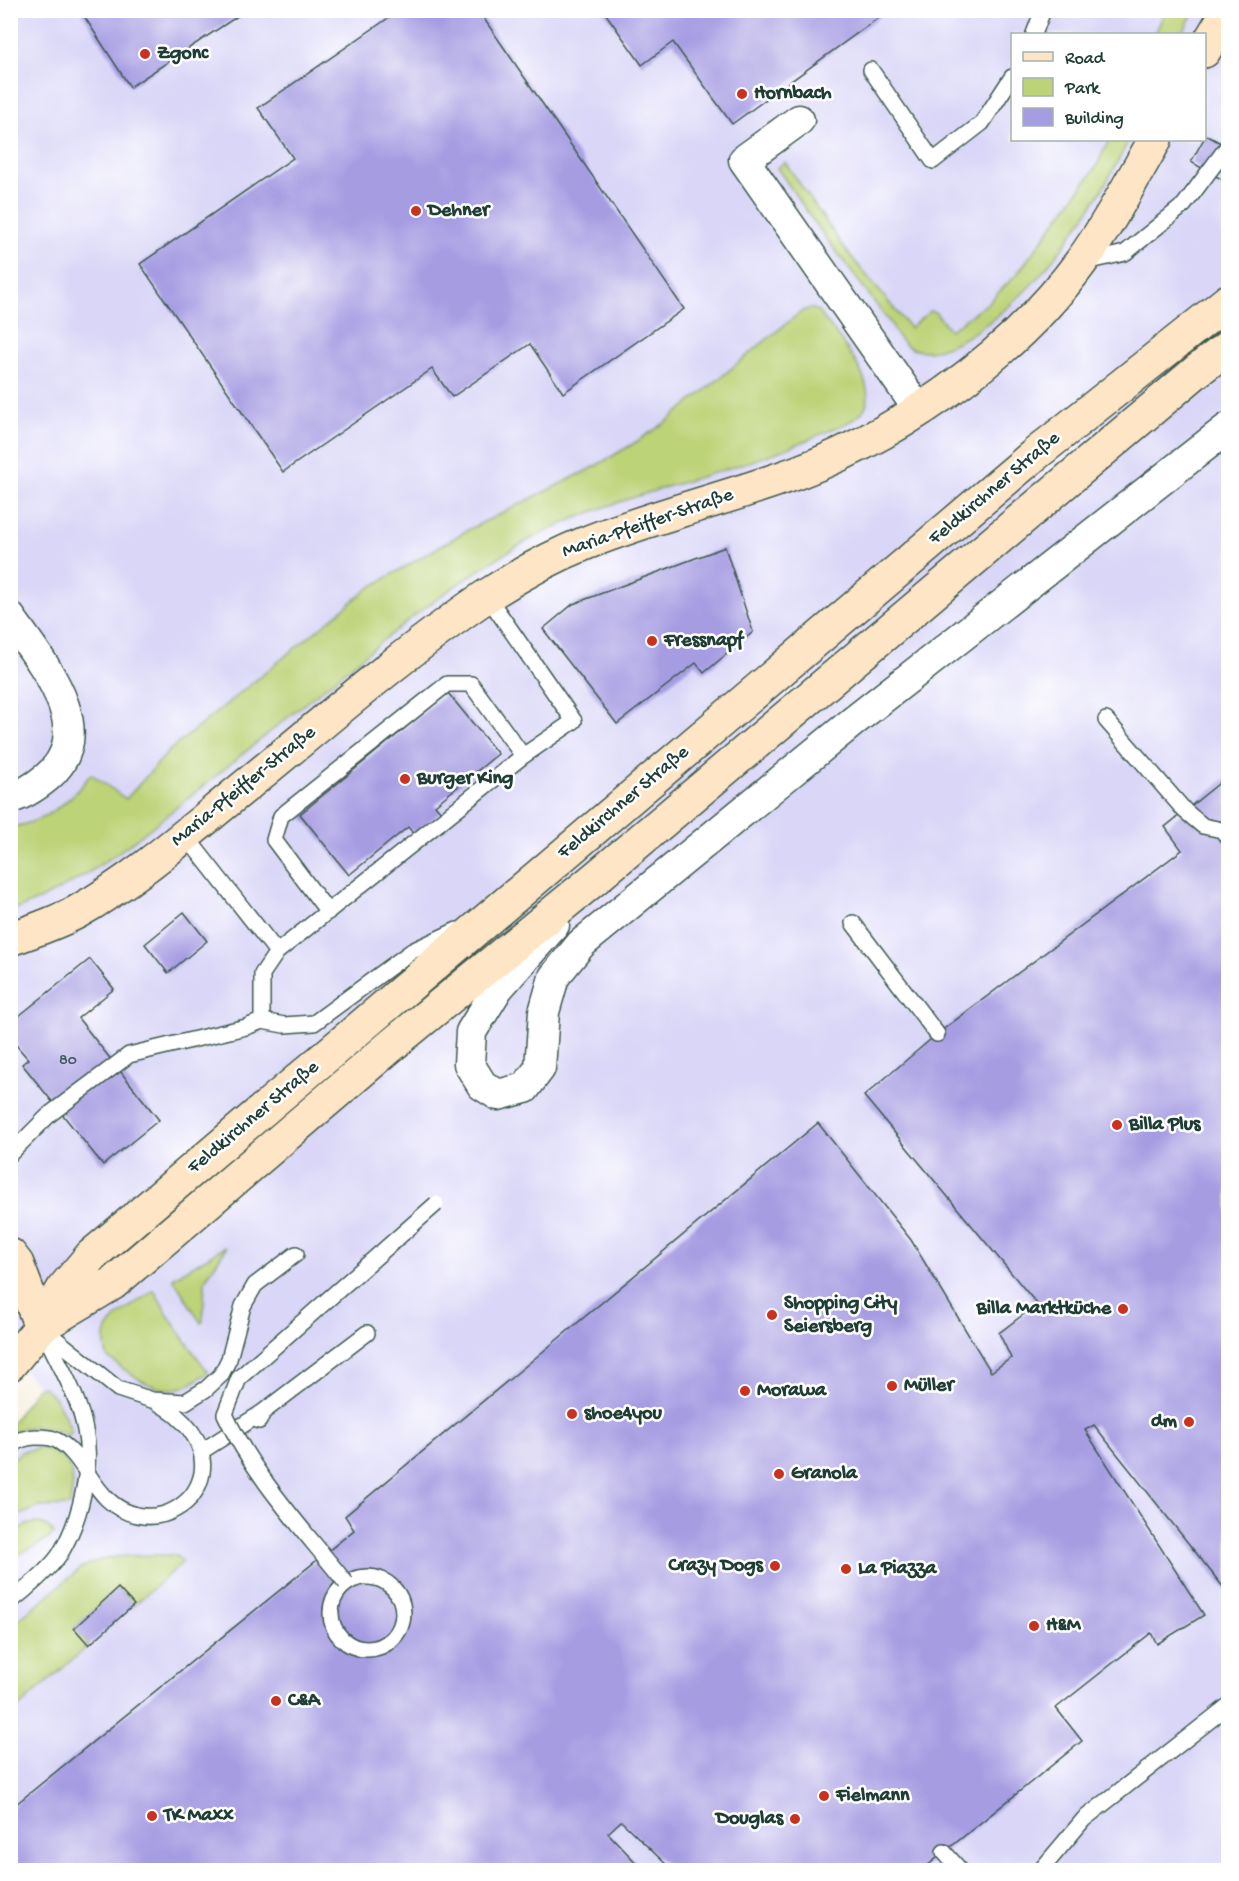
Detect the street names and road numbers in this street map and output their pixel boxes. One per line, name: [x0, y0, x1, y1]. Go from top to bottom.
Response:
street label: Feldkirchner Straße: [924, 427, 1066, 551]
street label: Maria-Pfeiffer-Straße: [559, 484, 737, 564]
street label: Maria-Pfeiffer-Straße: [167, 721, 322, 852]
street label: Feldkirchner Straße: [553, 741, 695, 865]
street label: Feldkirchner Straße: [183, 1056, 325, 1180]

